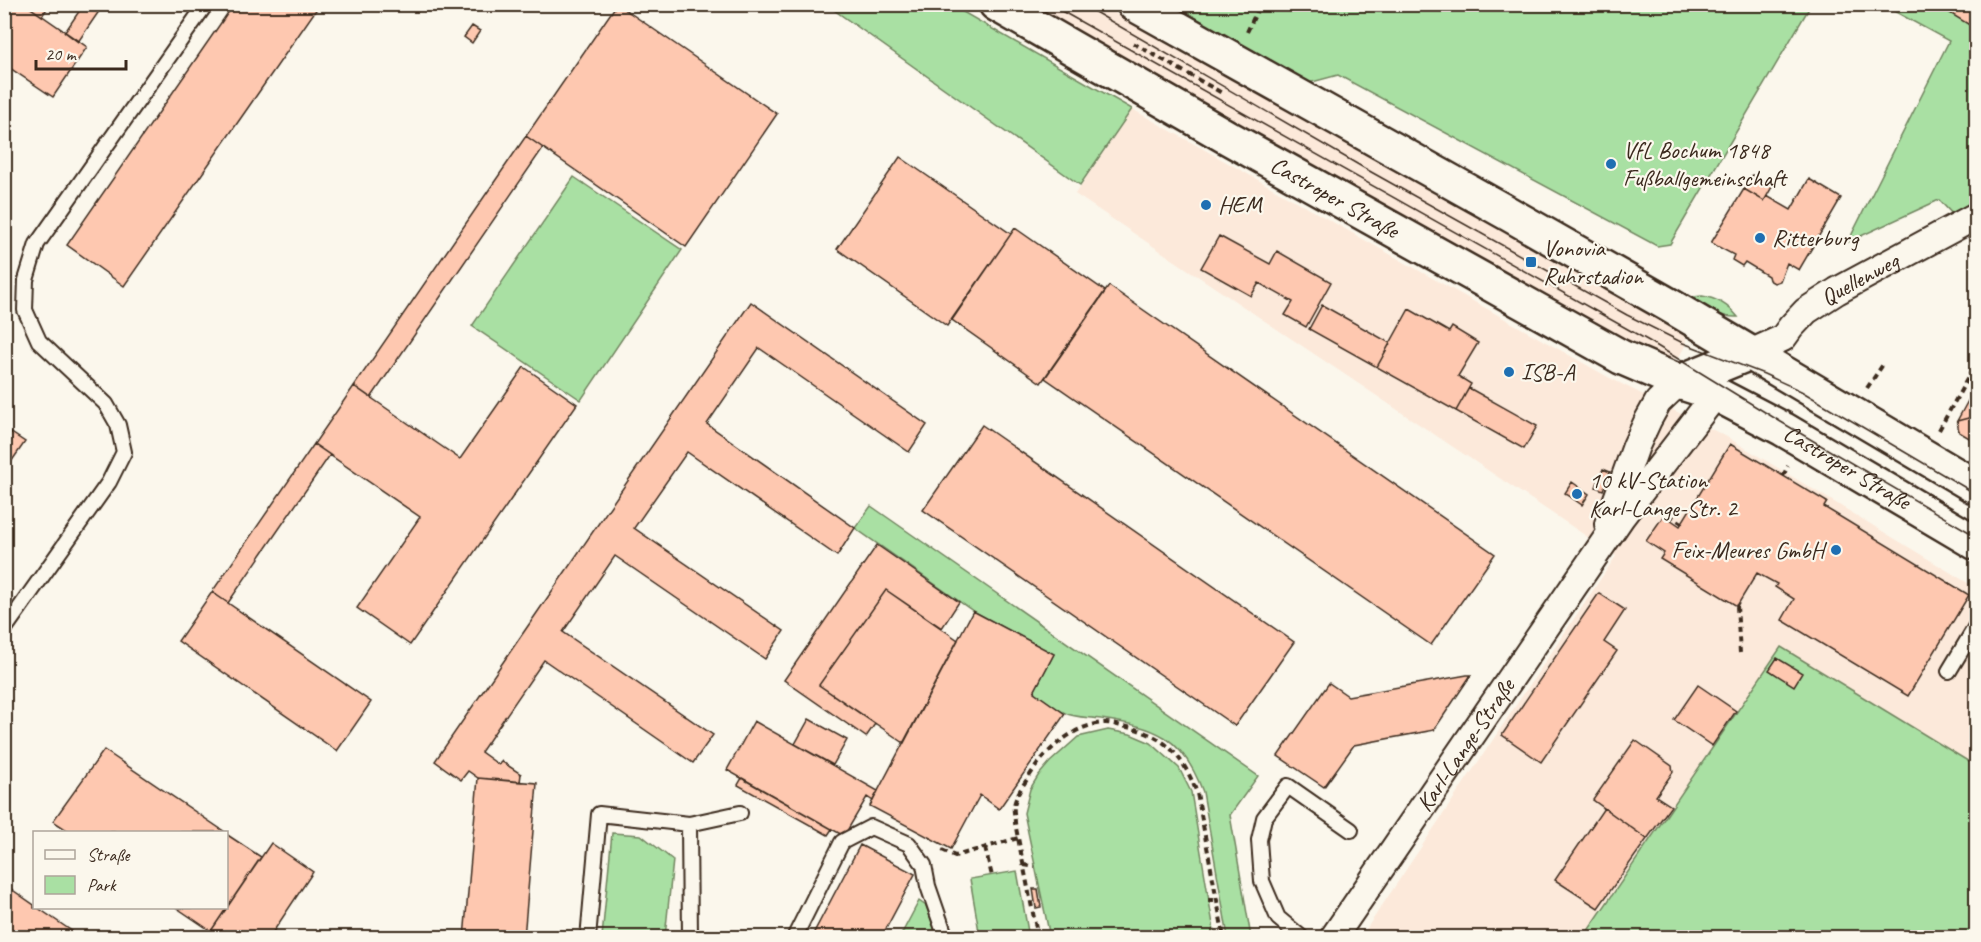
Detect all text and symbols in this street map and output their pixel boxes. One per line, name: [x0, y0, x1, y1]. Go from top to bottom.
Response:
scale bar: [36, 33, 126, 71]
text: 20 m: [45, 43, 78, 65]
place label: VfL Bochum 1848 Fußballgemeinschaft: [1623, 135, 1788, 193]
street label: Castroper Straße: [1265, 149, 1406, 246]
marker: VfL Bochum 1848 Fußballgemeinschaft: [1604, 157, 1618, 171]
place label: HEM: [1218, 190, 1263, 220]
marker: HEM: [1199, 198, 1213, 212]
place label: Ritterburg: [1772, 223, 1860, 253]
marker: Ritterburg: [1753, 231, 1767, 245]
place label: Vonovia Ruhrstadion: [1543, 233, 1644, 291]
street label: Quellenweg: [1815, 245, 1906, 313]
marker: Vonovia Ruhrstadion: [1524, 255, 1538, 269]
place label: ISB-A: [1521, 357, 1575, 387]
marker: ISB-A: [1502, 365, 1516, 379]
street label: Castroper Straße: [1778, 418, 1918, 517]
place label: 10 kV-Station Karl-Lange-Str. 2: [1589, 465, 1739, 523]
marker: 10 kV-Station Karl-Lange-Str. 2: [1570, 487, 1584, 501]
place label: Feix-Meures GmbH: [1672, 535, 1827, 565]
marker: Feix-Meures GmbH: [1829, 543, 1843, 557]
street label: Karl-Lange-Straße: [1409, 671, 1522, 817]
legend: [33, 831, 228, 909]
text: Straße: [87, 844, 131, 866]
text: Park: [87, 874, 117, 896]

